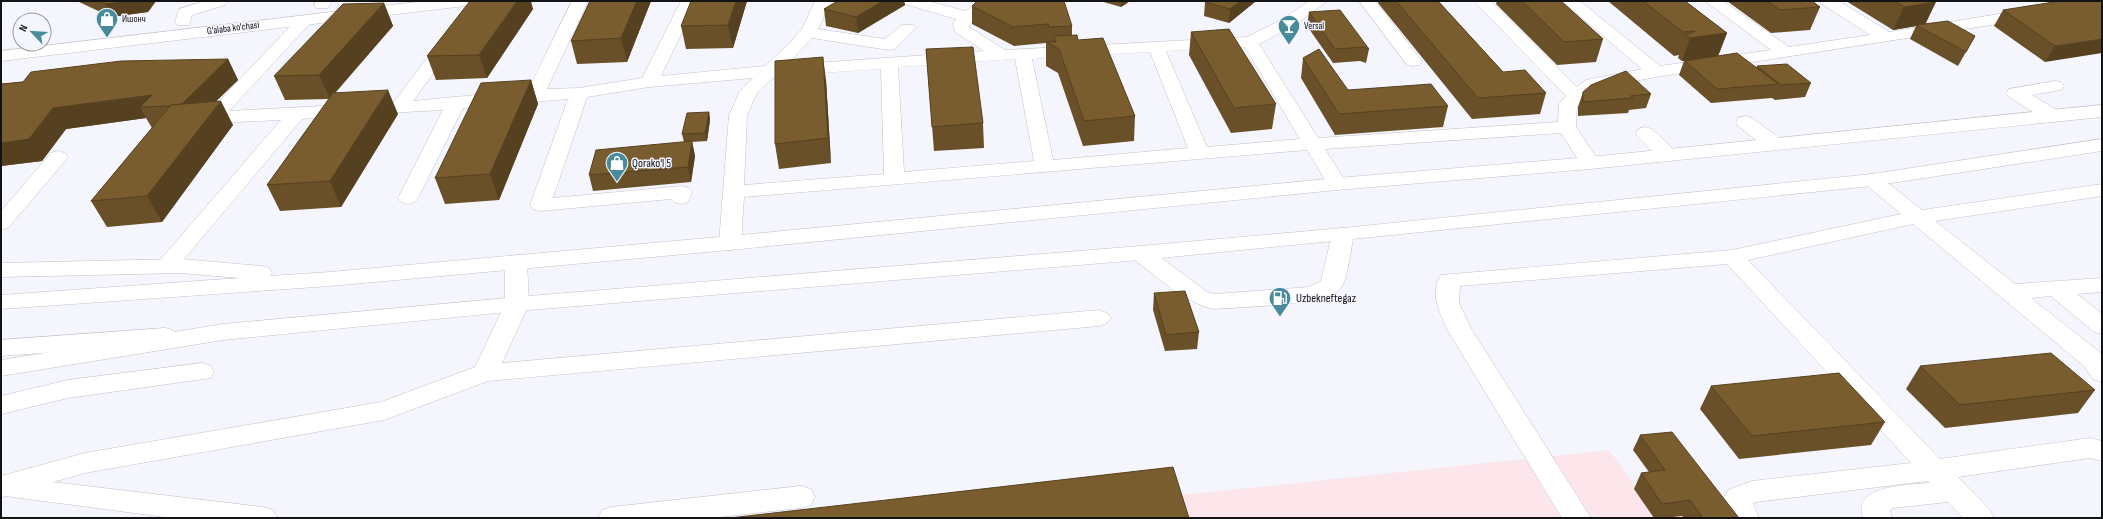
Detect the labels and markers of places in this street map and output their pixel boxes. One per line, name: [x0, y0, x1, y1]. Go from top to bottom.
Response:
shop icon: Ишонч: [94, 6, 120, 39]
place label: Ишонч: [122, 13, 146, 25]
bar icon: Versal: [1276, 13, 1302, 46]
place label: Versal: [1304, 20, 1324, 32]
shop icon: Qorako'l 5: [604, 150, 630, 183]
place label: Qorako'l 5: [632, 156, 671, 171]
fuel station icon: Uzbekneftegaz: [1267, 285, 1293, 318]
place label: Uzbekneftegaz: [1296, 291, 1357, 306]

